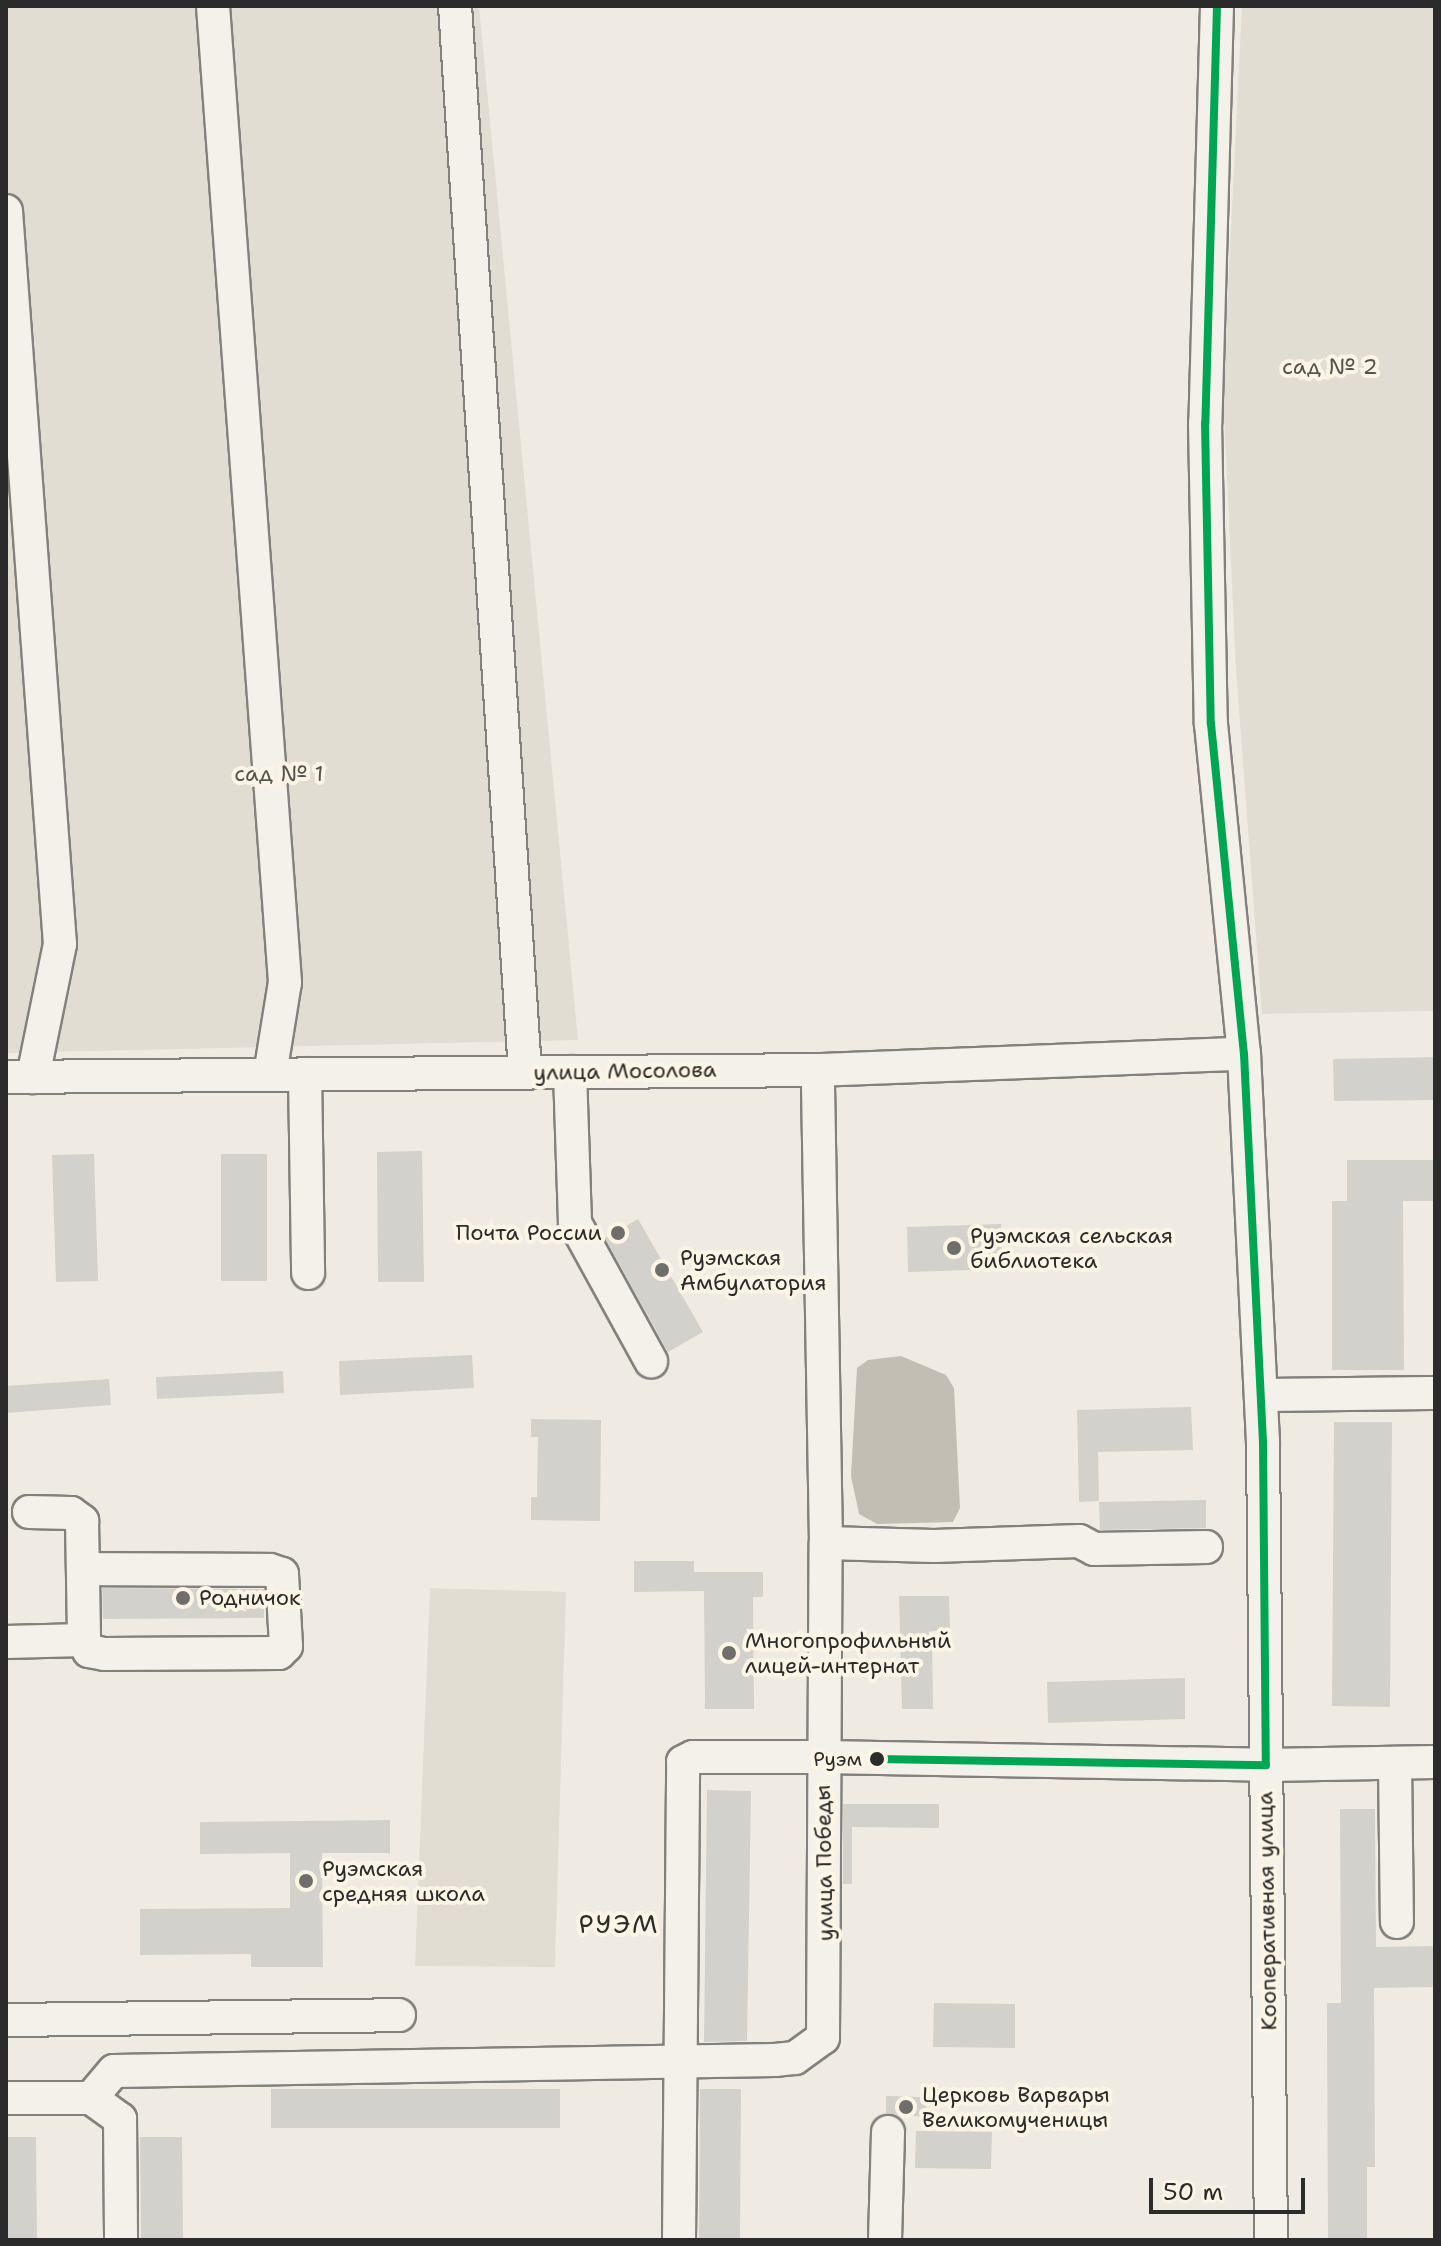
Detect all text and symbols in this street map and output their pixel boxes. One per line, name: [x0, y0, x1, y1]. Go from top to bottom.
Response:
park label: сад № 2: [1282, 354, 1378, 380]
park label: сад № 1: [234, 761, 324, 787]
street label: улица Мосолова: [533, 1056, 717, 1086]
place label: Почта России: [456, 1220, 602, 1246]
place label: Руэмская сельская библиотека: [970, 1222, 1173, 1274]
marker: Почта России: [609, 1224, 627, 1242]
marker: Руэмская сельская библиотека: [945, 1239, 963, 1257]
place label: Руэмская Амбулатория: [680, 1244, 827, 1296]
marker: Руэмская Амбулатория: [651, 1259, 673, 1281]
place label: Родничок: [199, 1585, 301, 1611]
marker: Родничок: [174, 1589, 192, 1607]
place label: Многопрофильный лицей-интернат: [745, 1627, 951, 1678]
marker: Многопрофильный лицей-интернат: [720, 1644, 738, 1662]
place label: Руэм: [813, 1747, 862, 1771]
marker: Руэм: [869, 1751, 885, 1767]
street label: улица Победы: [809, 1785, 839, 1941]
street label: Кооперативная улица: [1252, 1791, 1282, 2031]
place label: Руэмская средняя школа: [322, 1855, 485, 1906]
marker: Руэмская средняя школа: [297, 1872, 315, 1890]
district label: РУЭМ: [579, 1908, 659, 1940]
place label: Церковь Варвары Великомученицы: [922, 2081, 1110, 2132]
marker: Церковь Варвары Великомученицы: [897, 2098, 915, 2116]
scale bar: [1153, 2162, 1309, 2212]
text: 50 m: [1163, 2176, 1223, 2208]

